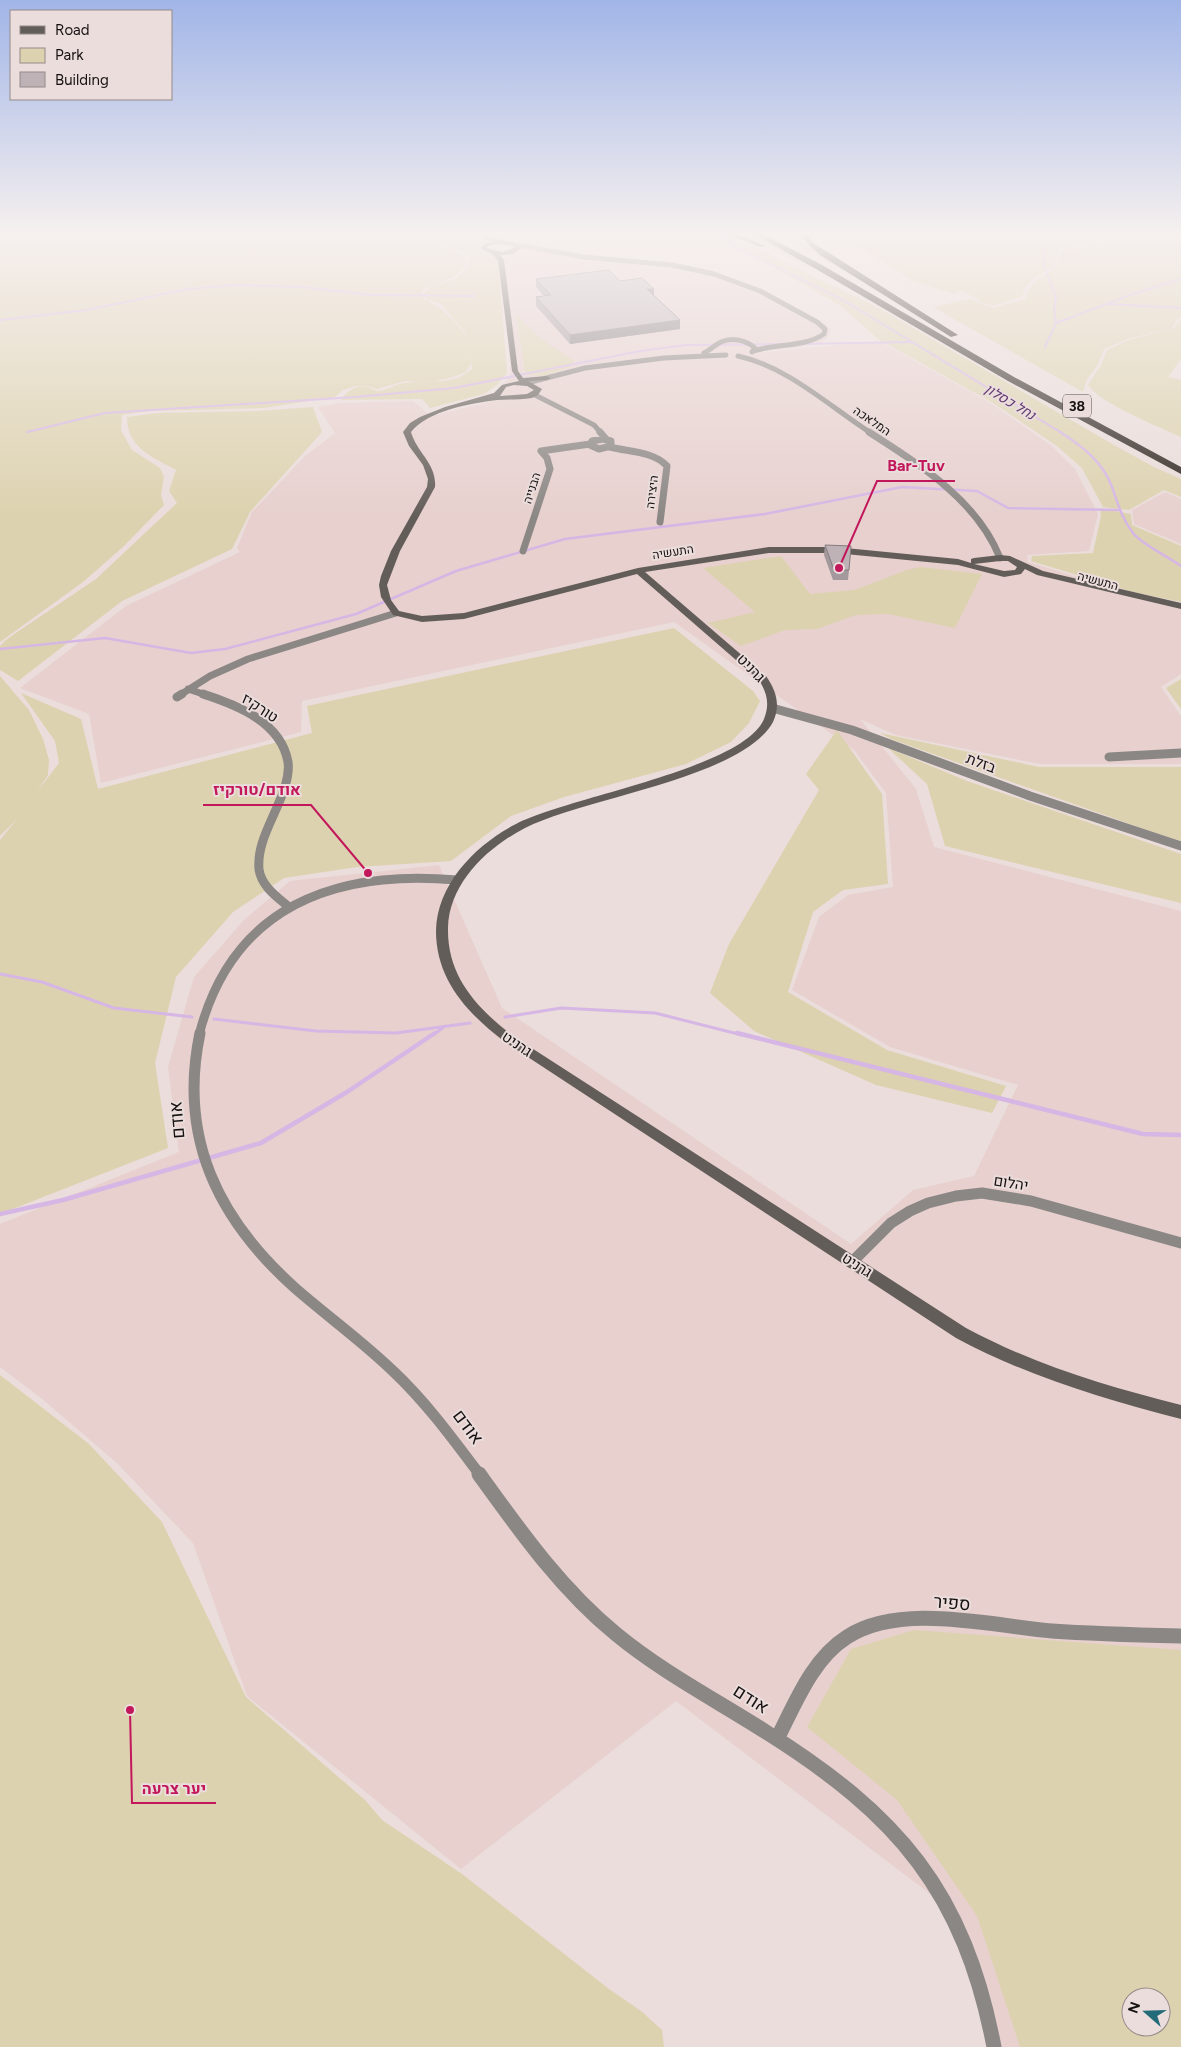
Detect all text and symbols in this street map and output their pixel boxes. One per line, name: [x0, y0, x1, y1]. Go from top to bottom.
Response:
legend: [10, 10, 172, 100]
text: Road: [55, 21, 90, 39]
text: Park: [55, 46, 84, 64]
text: Building: [55, 71, 109, 89]
water label: נחל כסלון: [982, 380, 1039, 424]
road number: 38: [1063, 394, 1091, 418]
street label: המלאכה: [851, 403, 893, 439]
callout: Bar-Tuv: [877, 450, 955, 481]
text: Bar-Tuv: [887, 456, 945, 475]
street label: הבנייה: [520, 471, 544, 505]
street label: היצירה: [643, 474, 661, 510]
street label: התעשיה: [651, 542, 695, 562]
street label: התעשיה: [1076, 569, 1120, 593]
street label: גרניט: [733, 650, 769, 686]
street label: טורקיז: [238, 690, 282, 726]
street label: בזלת: [964, 749, 998, 777]
callout: אודם/טורקיז: [203, 774, 311, 805]
text: אודם/טורקיז: [213, 780, 301, 799]
street label: גרניט: [499, 1027, 536, 1061]
street label: אודם: [164, 1100, 190, 1140]
street label: יהלום: [992, 1171, 1030, 1195]
street label: גרניט: [839, 1249, 876, 1281]
street label: אודם: [448, 1405, 488, 1449]
street label: ספיר: [933, 1590, 971, 1616]
street label: אודם: [729, 1680, 773, 1718]
callout: יער צרעה: [132, 1772, 216, 1803]
text: יער צרעה: [142, 1779, 206, 1798]
north arrow: [1121, 1987, 1171, 2037]
text: N: [1124, 2000, 1144, 2016]

